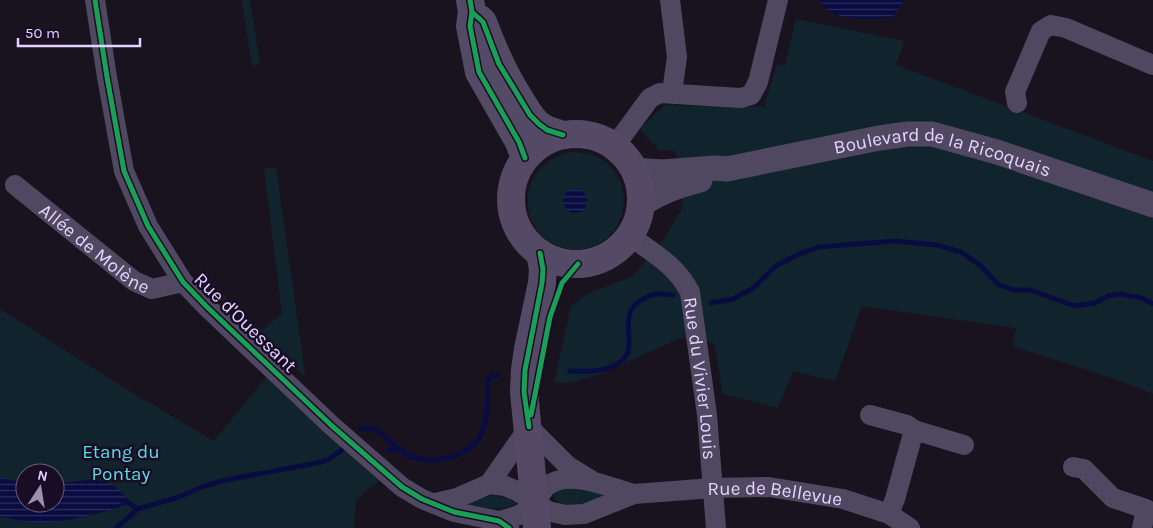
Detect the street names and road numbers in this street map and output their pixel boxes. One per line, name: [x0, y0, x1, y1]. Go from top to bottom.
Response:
street label: Boulevard de la Ricoquais: [832, 124, 1054, 182]
street label: Allée de Molène: [35, 199, 153, 299]
street label: Rue d'Ouessant: [190, 268, 301, 377]
street label: Rue du Vivier Louis: [679, 296, 721, 461]
street label: Rue de Bellevue: [707, 477, 844, 511]

